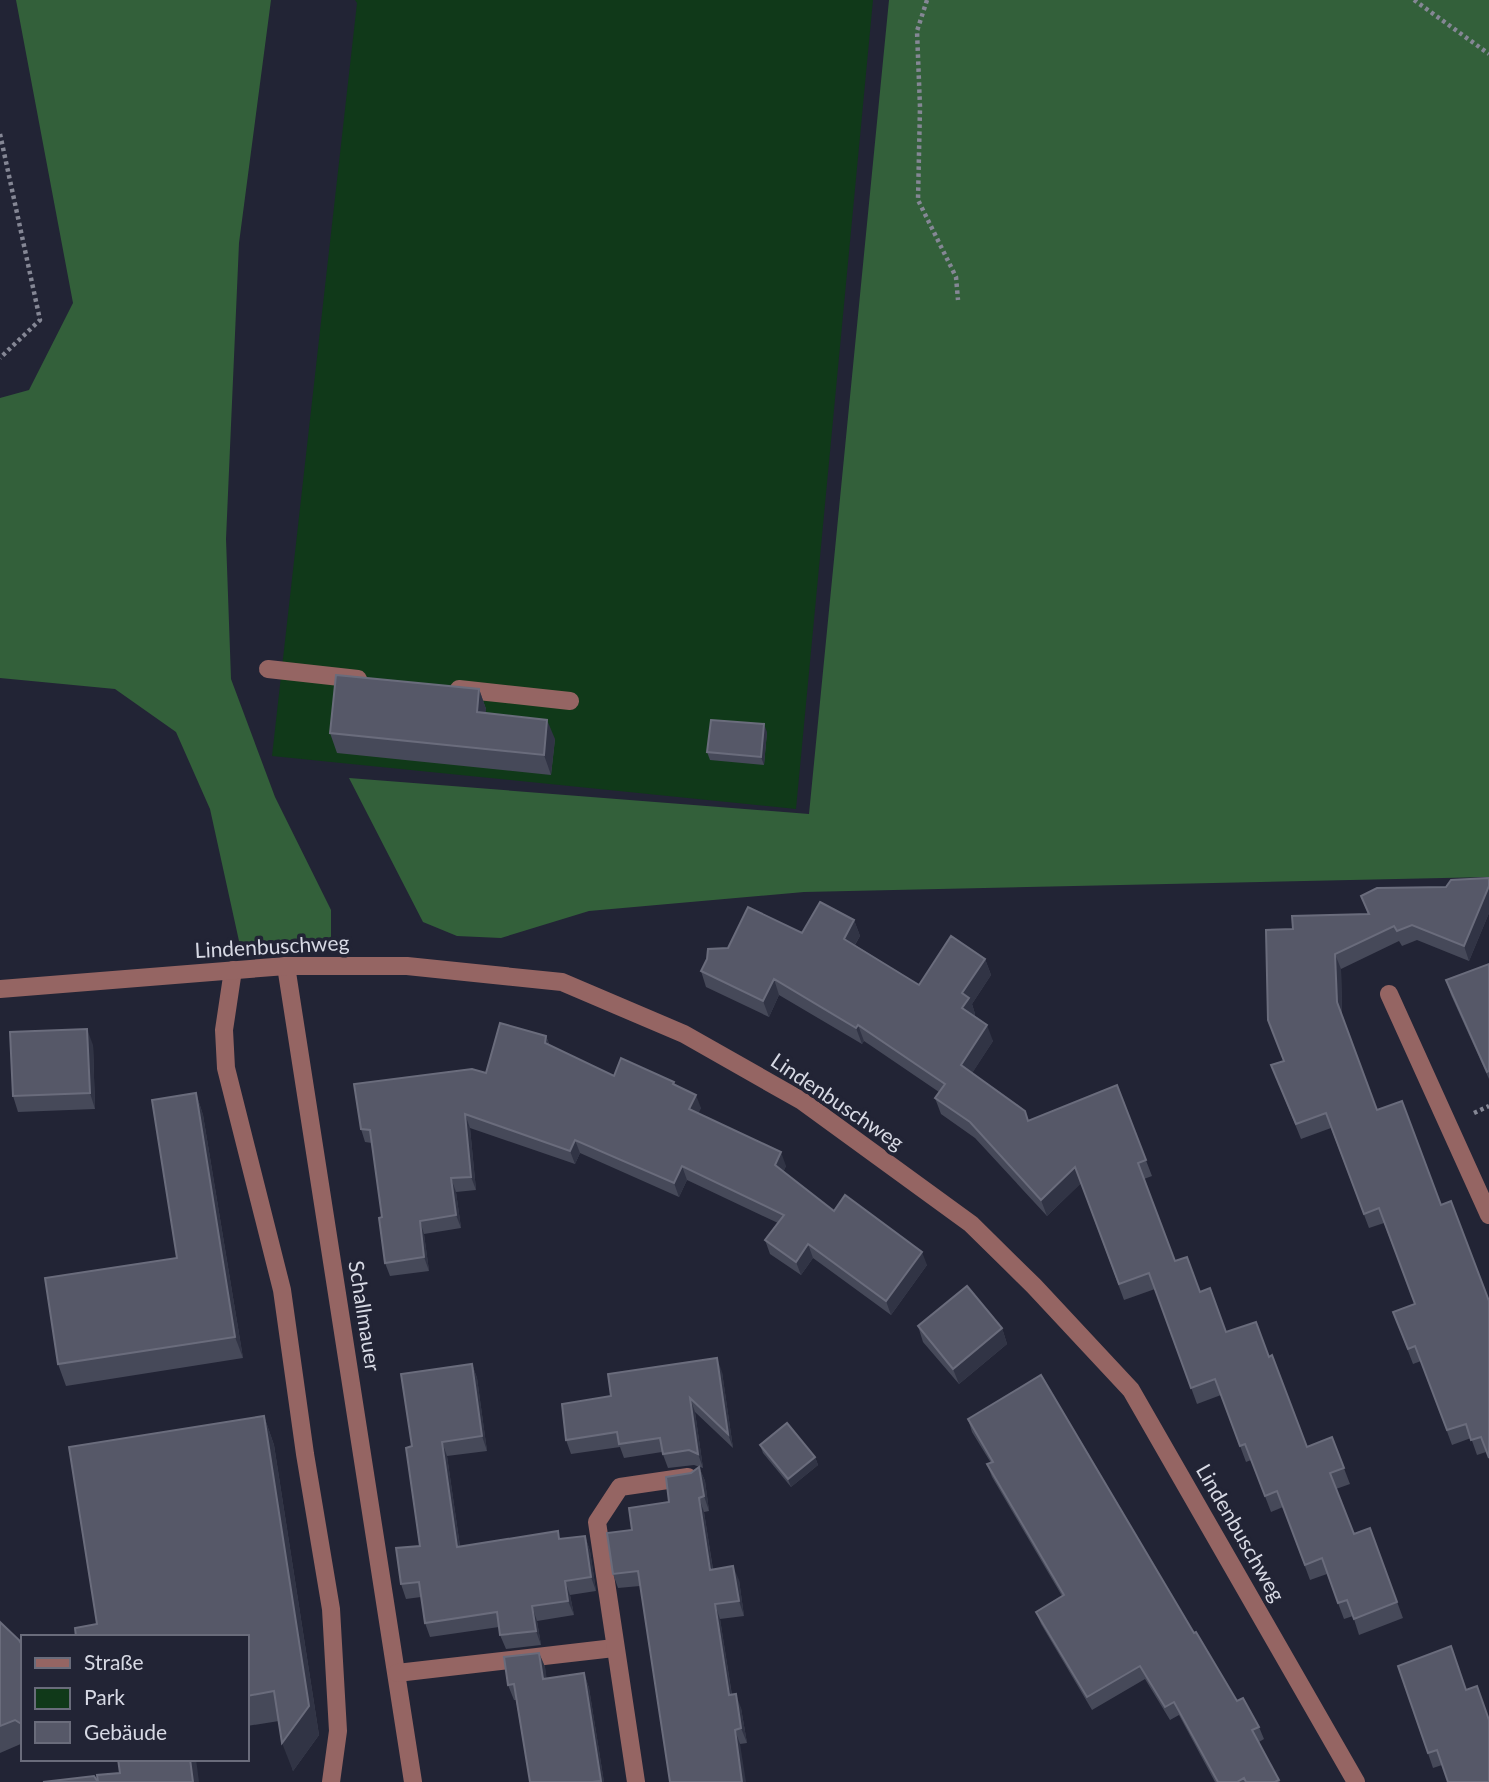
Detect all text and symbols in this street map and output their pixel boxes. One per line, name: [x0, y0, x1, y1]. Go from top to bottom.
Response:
street label: Lindenbuschweg: [194, 929, 350, 962]
street label: Lindenbuschweg: [767, 1047, 909, 1154]
street label: Schallmauer: [344, 1259, 387, 1373]
street label: Lindenbuschweg: [1192, 1459, 1291, 1606]
legend: [21, 1635, 248, 1761]
text: Straße: [84, 1649, 144, 1674]
text: Park: [84, 1684, 125, 1709]
text: Gebäude: [84, 1719, 167, 1744]

